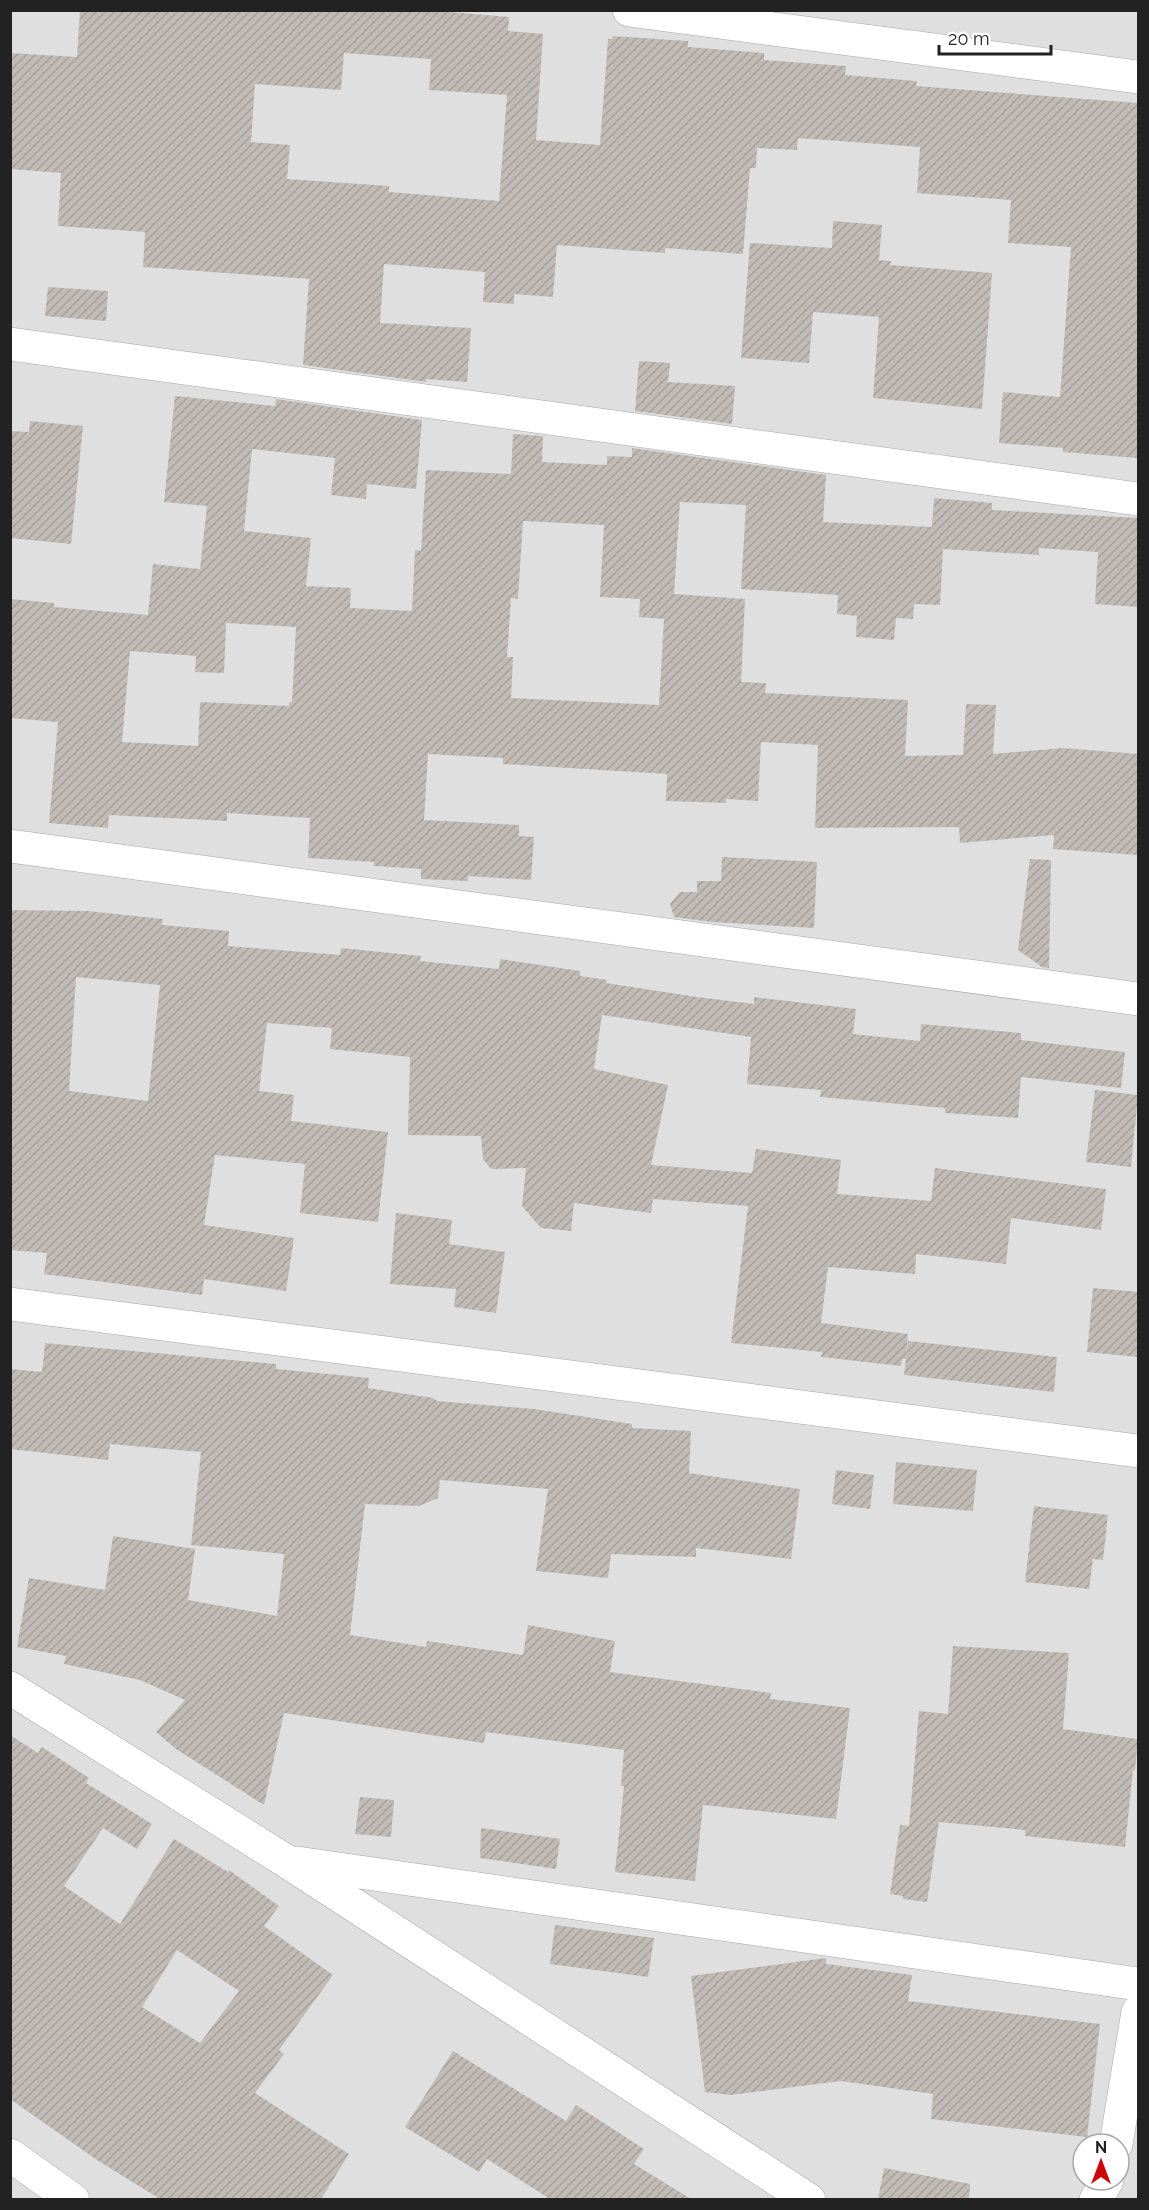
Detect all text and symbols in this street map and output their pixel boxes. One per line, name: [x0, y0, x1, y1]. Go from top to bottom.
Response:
scale bar: [939, 18, 1052, 56]
text: 20 m: [948, 28, 990, 49]
north arrow: [1071, 2132, 1131, 2192]
text: N: [1095, 2138, 1107, 2157]

